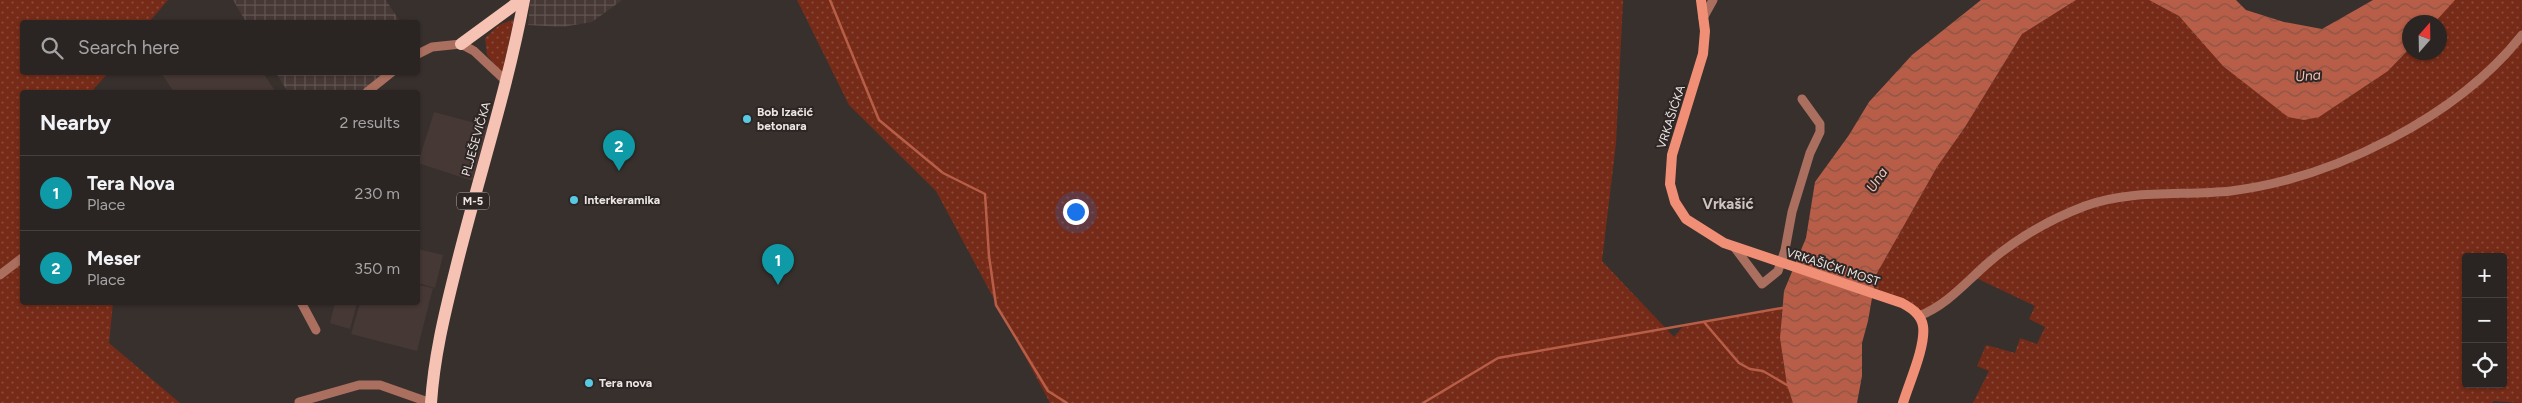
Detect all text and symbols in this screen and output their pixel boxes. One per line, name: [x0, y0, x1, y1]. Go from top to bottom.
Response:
north arrow: [2402, 15, 2447, 60]
search box: [20, 20, 420, 75]
icon: search: [38, 34, 66, 62]
text: Search here: [78, 36, 180, 59]
water label: Una: [2294, 66, 2322, 86]
street label: VRKAŠIĆKA: [1654, 83, 1688, 151]
street label: PLJEŠEVIČKA: [459, 100, 493, 178]
place label: Bob Izačić betonara: [757, 105, 814, 133]
text: Nearby: [40, 110, 111, 135]
text: 2 results: [340, 113, 400, 132]
marker: Bob Izačić betonara: [741, 113, 753, 125]
pin: 2: [603, 130, 635, 171]
water label: Una: [1863, 164, 1891, 196]
text: Tera Nova: [87, 172, 175, 195]
text: 1: [53, 184, 59, 203]
text: 230 m: [355, 184, 400, 203]
road number: M-5: [457, 192, 489, 210]
place label: Interkeramika: [584, 193, 660, 207]
marker: Interkeramika: [568, 194, 580, 206]
text: Place: [87, 195, 125, 214]
district label: Vrkašić: [1702, 195, 1754, 213]
your location: [1063, 199, 1089, 225]
pin: 1: [762, 244, 794, 285]
street label: VRKAŠIĆKI MOST: [1784, 245, 1882, 289]
text: Meser: [87, 247, 140, 270]
map controls: [2462, 253, 2507, 388]
button: +: [2462, 253, 2507, 298]
text: 2: [51, 259, 61, 278]
text: 350 m: [354, 259, 400, 278]
text: Place: [87, 270, 125, 289]
button: −: [2462, 298, 2507, 343]
button: locate: [2462, 343, 2507, 388]
place label: Tera nova: [599, 376, 652, 390]
marker: Tera nova: [583, 377, 595, 389]

